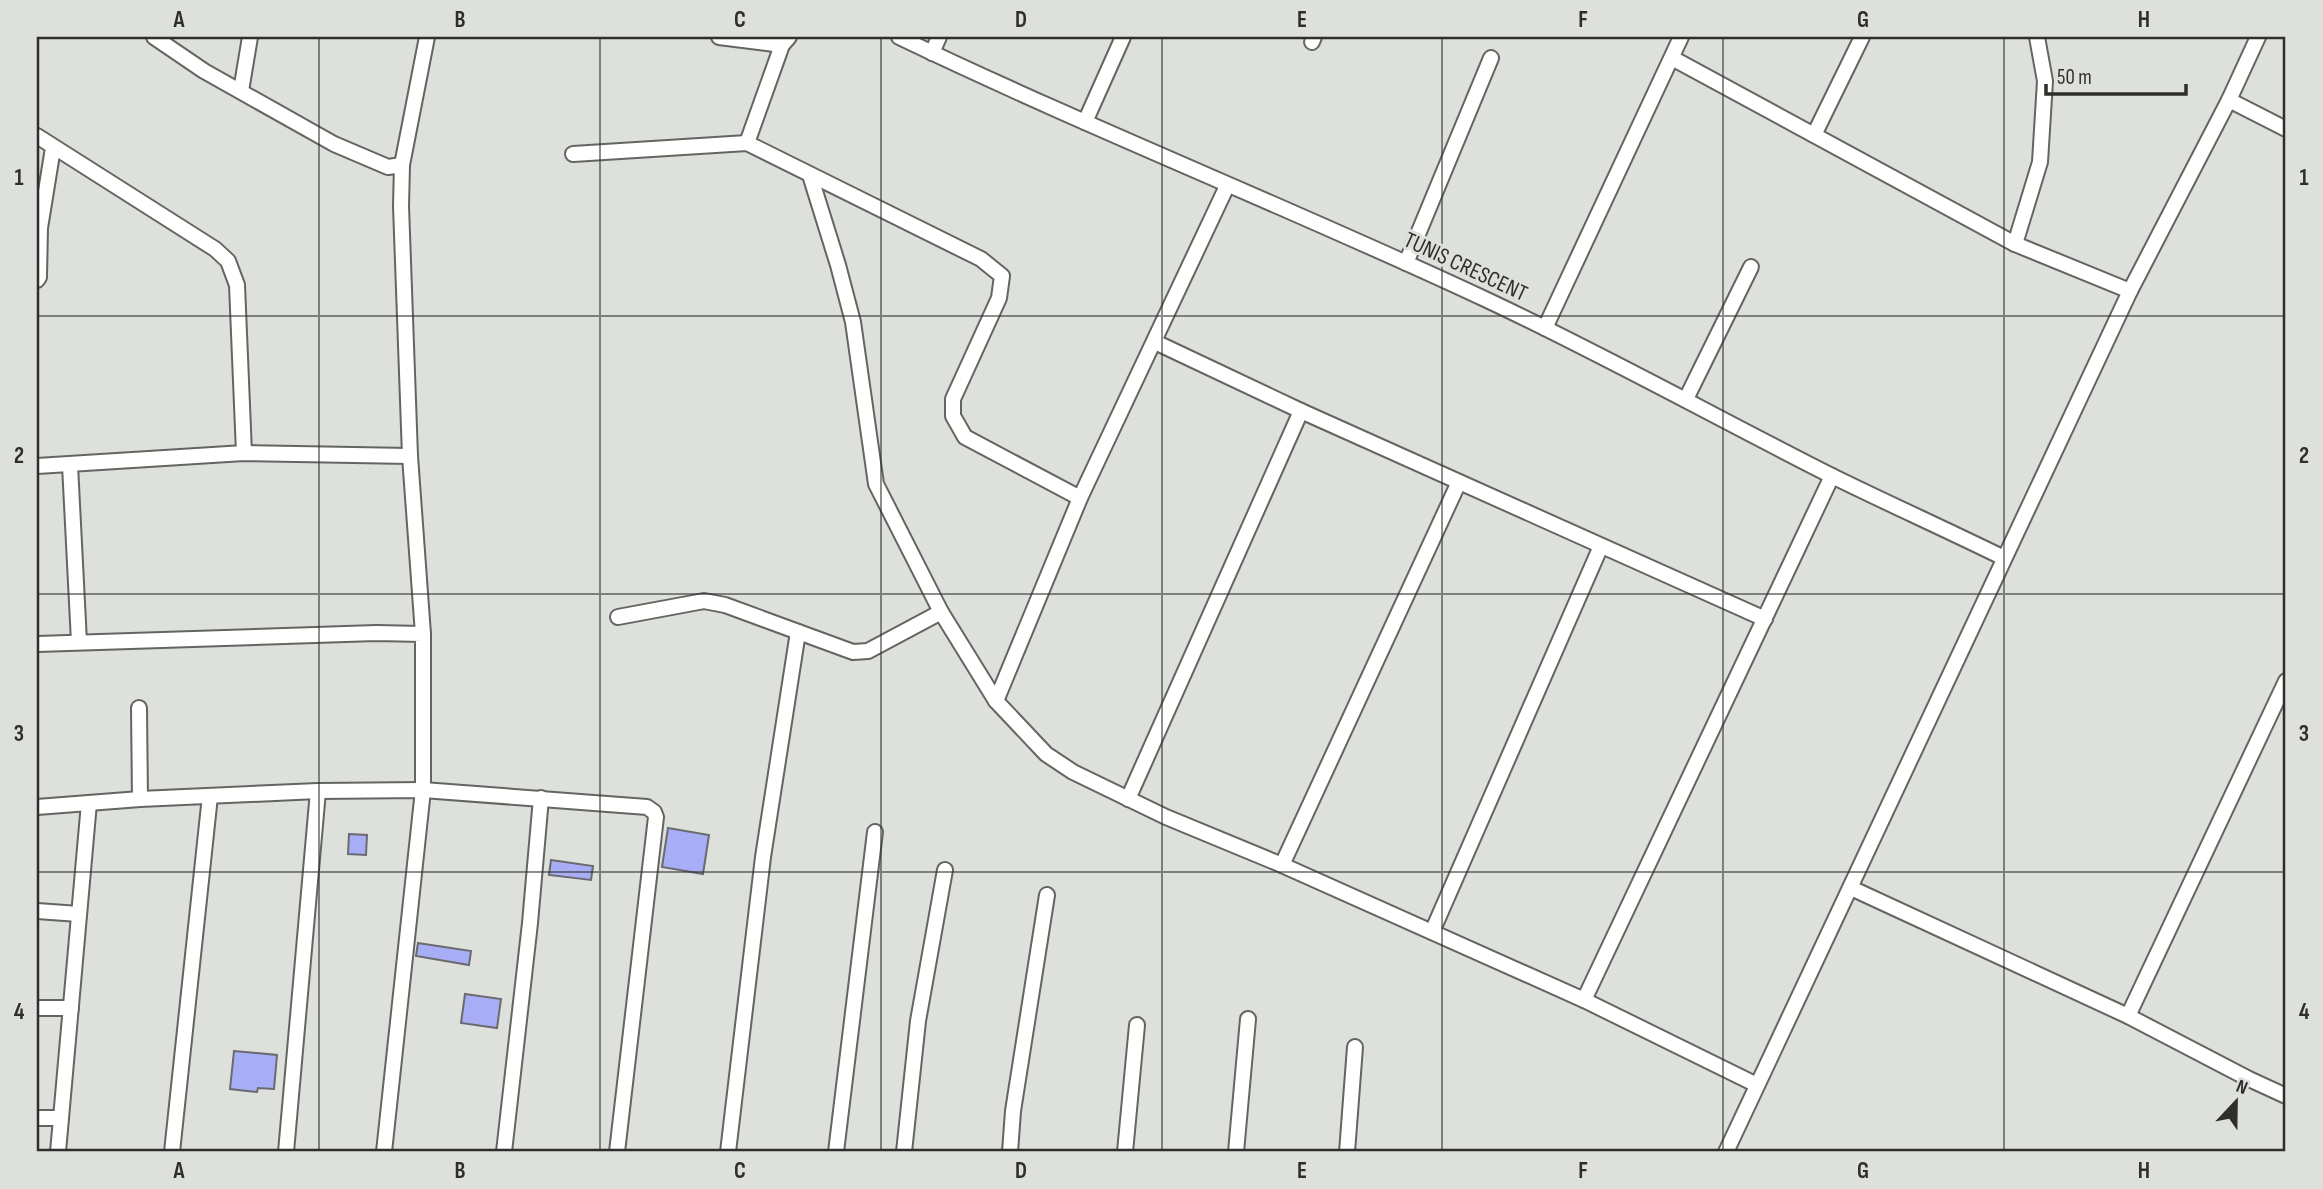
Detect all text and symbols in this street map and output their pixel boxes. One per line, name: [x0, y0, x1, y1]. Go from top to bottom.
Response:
text: A: [173, 6, 186, 34]
text: B: [455, 6, 466, 34]
text: C: [734, 6, 746, 34]
text: D: [1015, 6, 1027, 34]
text: E: [1297, 6, 1307, 34]
text: F: [1578, 6, 1588, 34]
text: G: [1857, 6, 1869, 34]
text: H: [2138, 6, 2150, 34]
scale bar: [2046, 52, 2186, 96]
text: 50 m: [2057, 65, 2092, 90]
text: 1: [14, 164, 24, 192]
text: 1: [2299, 164, 2309, 192]
street label: TUNIS CRESCENT: [1399, 226, 1532, 308]
text: 2: [14, 442, 24, 470]
text: 2: [2299, 442, 2309, 470]
text: 3: [14, 720, 24, 748]
text: 3: [2299, 720, 2309, 748]
text: 4: [14, 998, 25, 1026]
text: 4: [2299, 998, 2310, 1026]
north arrow: [2200, 1066, 2270, 1136]
text: N: [2233, 1075, 2251, 1100]
text: A: [173, 1157, 186, 1185]
text: B: [455, 1157, 466, 1185]
text: C: [734, 1157, 746, 1185]
text: D: [1015, 1157, 1027, 1185]
text: E: [1297, 1157, 1307, 1185]
text: F: [1578, 1157, 1588, 1185]
text: G: [1857, 1157, 1869, 1185]
text: H: [2138, 1157, 2150, 1185]

